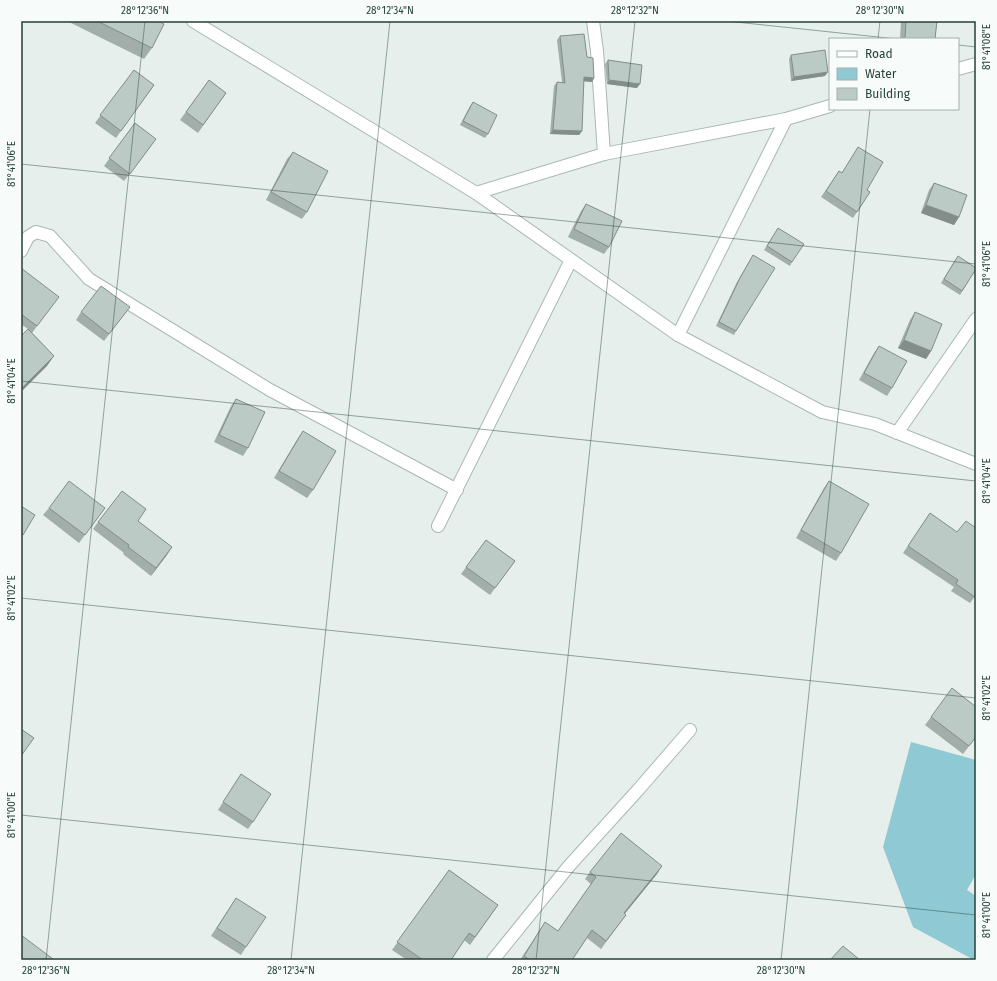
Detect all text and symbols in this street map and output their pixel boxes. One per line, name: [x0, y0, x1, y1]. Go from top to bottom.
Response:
text: 28°12'36"N: [121, 5, 169, 17]
text: 28°12'34"N: [366, 5, 414, 17]
text: 28°12'32"N: [611, 5, 659, 17]
text: 28°12'30"N: [856, 5, 904, 17]
text: 81°41'08"E: [981, 24, 993, 70]
legend: [829, 38, 959, 110]
text: Road: [865, 47, 893, 61]
text: Water: [865, 67, 897, 81]
text: Building: [865, 87, 911, 101]
text: 81°41'06"E: [6, 141, 18, 187]
text: 81°41'06"E: [981, 241, 993, 287]
text: 81°41'04"E: [6, 358, 18, 404]
text: 81°41'04"E: [981, 458, 993, 504]
text: 81°41'02"E: [6, 575, 18, 621]
text: 81°41'02"E: [981, 675, 993, 721]
text: 81°41'00"E: [6, 792, 18, 838]
text: 81°41'00"E: [981, 892, 993, 938]
text: 28°12'36"N: [22, 965, 70, 977]
text: 28°12'34"N: [267, 965, 315, 977]
text: 28°12'32"N: [512, 965, 560, 977]
text: 28°12'30"N: [757, 965, 805, 977]

